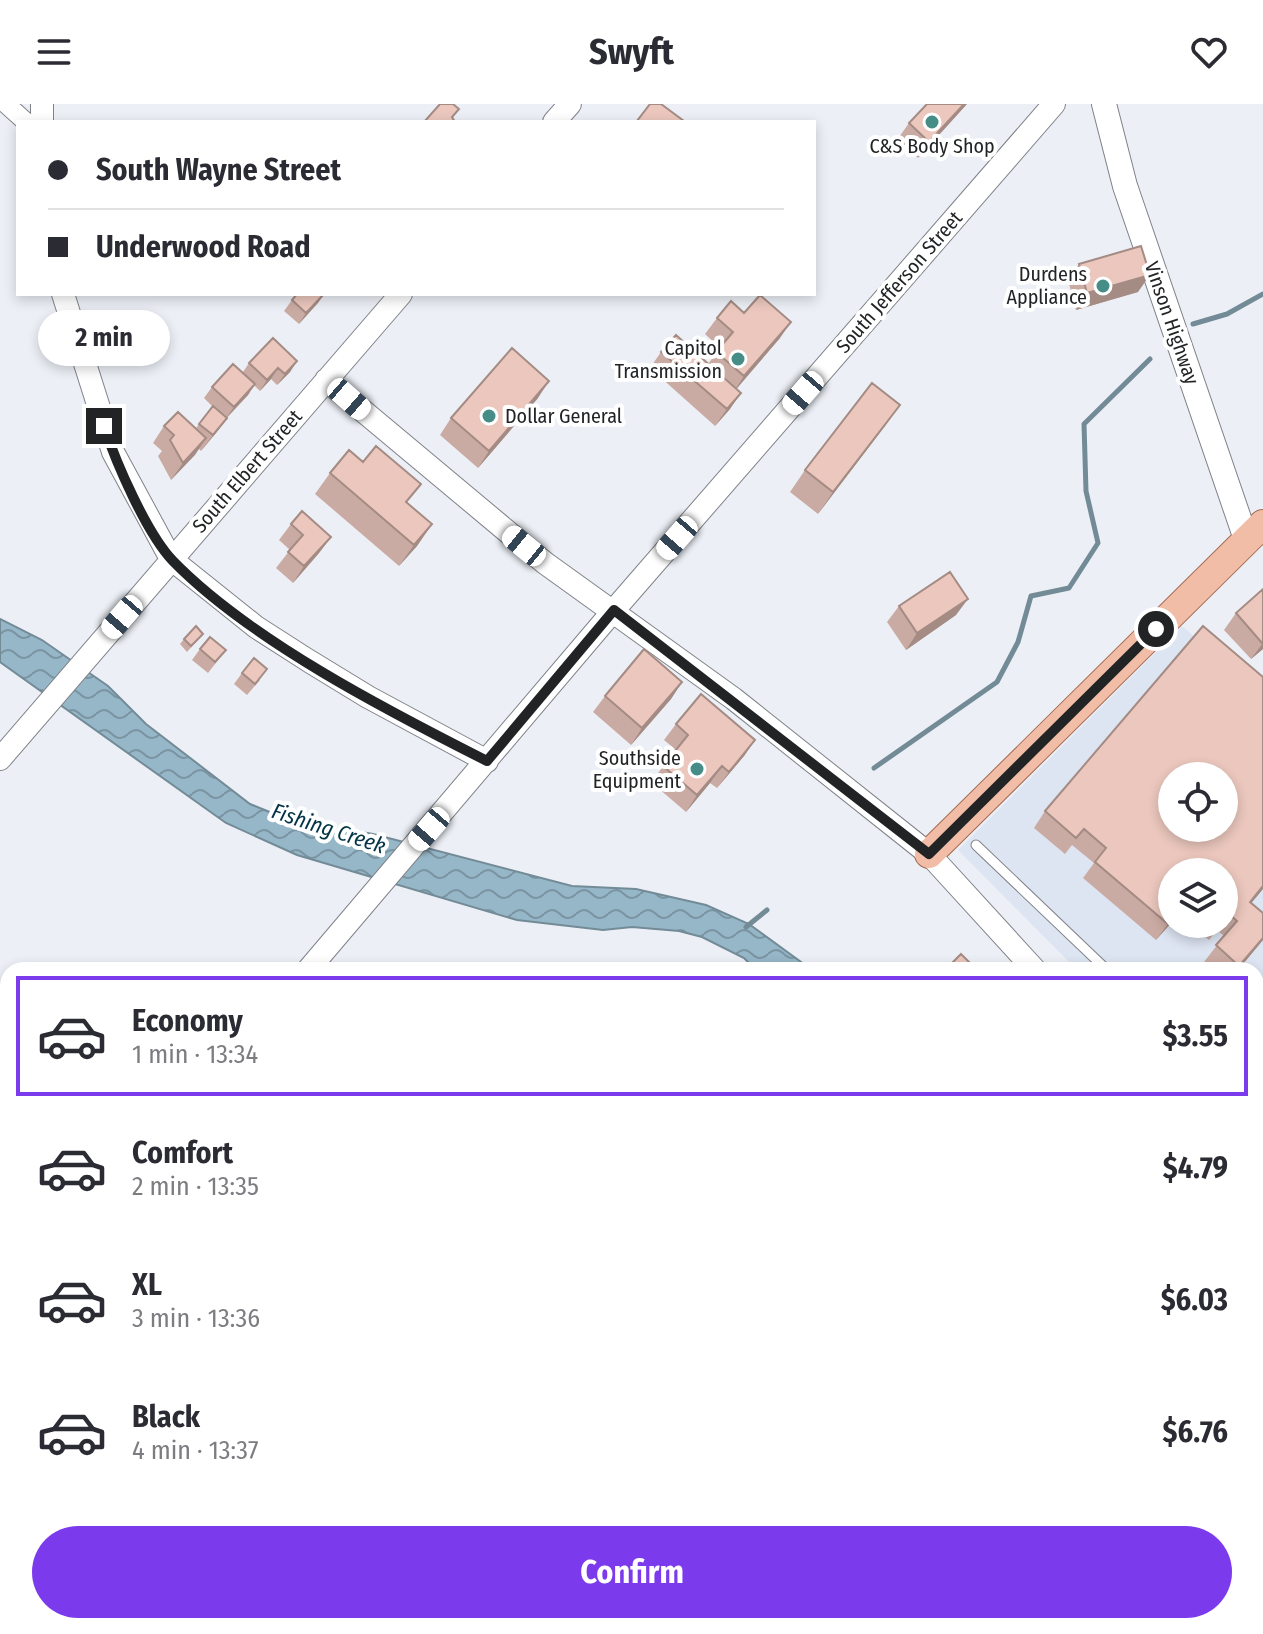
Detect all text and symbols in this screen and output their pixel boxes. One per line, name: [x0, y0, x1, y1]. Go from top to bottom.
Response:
icon: menu: [32, 30, 76, 74]
text: Swyft: [589, 30, 674, 74]
icon: heart: [1187, 30, 1231, 74]
marker: C&S Body Shop: [923, 113, 941, 131]
place label: C&S Body Shop: [869, 134, 995, 158]
text: South Wayne Street: [96, 152, 341, 188]
street label: South Jefferson Street: [831, 206, 967, 358]
text: Underwood Road: [96, 229, 311, 265]
street label: Vinson Highway: [1140, 258, 1204, 388]
place label: Durdens Appliance: [1006, 262, 1087, 309]
marker: Durdens Appliance: [1094, 277, 1112, 295]
callout: 2 min: [38, 310, 170, 366]
text: 2 min: [75, 322, 133, 353]
place label: Capitol Transmission: [615, 336, 722, 383]
marker: Capitol Transmission: [729, 350, 747, 368]
car: [778, 367, 828, 419]
car: [323, 374, 375, 424]
street label: South Elbert Street: [187, 404, 307, 537]
place label: Dollar General: [505, 404, 622, 428]
marker: Dollar General: [480, 407, 498, 425]
route end: [86, 408, 122, 444]
car: [652, 512, 702, 564]
car: [498, 522, 550, 570]
car: [97, 591, 147, 643]
route start: [1138, 611, 1174, 647]
place label: Southside Equipment: [593, 746, 681, 793]
marker: Southside Equipment: [688, 760, 706, 778]
map controls: [1158, 762, 1238, 938]
button: locate: [1158, 762, 1238, 842]
water label: Fishing Creek: [268, 797, 389, 860]
car: [404, 803, 454, 855]
button: layers: [1158, 858, 1238, 938]
icon: car: [36, 1000, 108, 1072]
text: Economy: [132, 1003, 243, 1039]
text: $3.55: [1162, 1018, 1228, 1054]
text: 1 min · 13:34: [132, 1039, 258, 1070]
icon: car: [36, 1132, 108, 1204]
text: Comfort: [132, 1135, 233, 1171]
text: $4.79: [1163, 1150, 1228, 1186]
text: 2 min · 13:35: [132, 1171, 259, 1202]
icon: car: [36, 1264, 108, 1336]
text: XL: [132, 1267, 162, 1303]
text: $6.03: [1161, 1282, 1228, 1318]
text: 3 min · 13:36: [132, 1303, 260, 1334]
icon: car: [36, 1396, 108, 1468]
text: Black: [132, 1399, 200, 1435]
text: $6.76: [1163, 1414, 1228, 1450]
text: 4 min · 13:37: [132, 1435, 258, 1466]
button: Confirm: [32, 1526, 1232, 1618]

